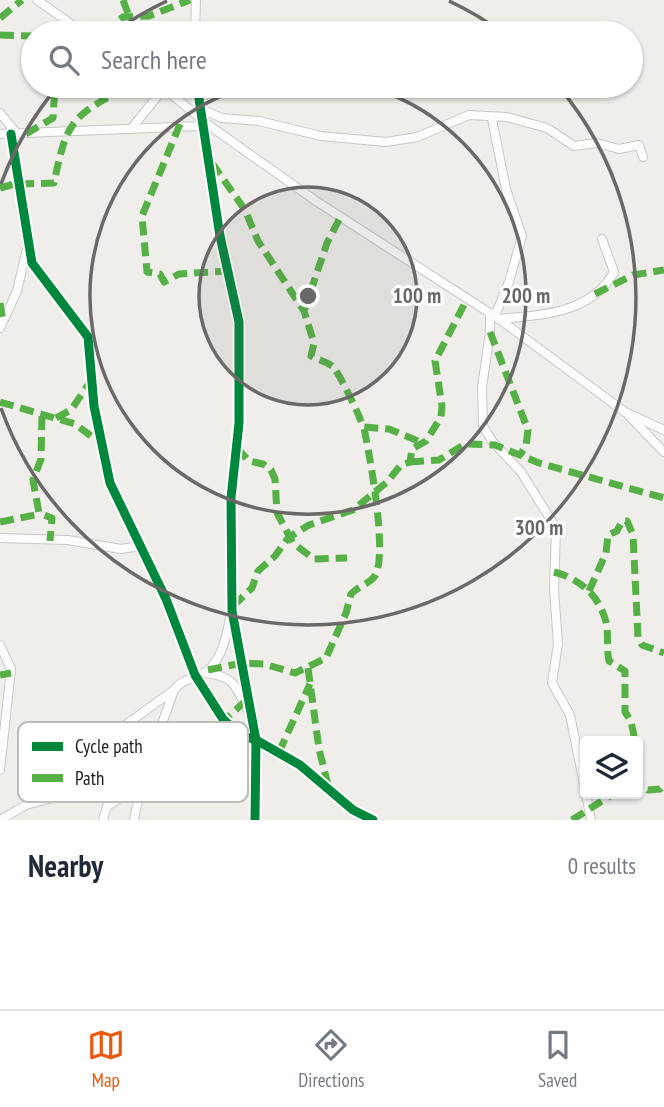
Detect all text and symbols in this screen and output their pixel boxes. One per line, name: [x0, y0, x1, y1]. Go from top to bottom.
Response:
search box: [21, 21, 643, 98]
icon: search: [45, 41, 83, 79]
text: Search here: [101, 43, 207, 76]
text: 100 m: [393, 282, 441, 309]
text: 200 m: [502, 282, 550, 309]
centre of rings: [296, 284, 320, 308]
text: 300 m: [515, 514, 563, 541]
legend: [18, 722, 248, 802]
text: Cycle path: [75, 734, 143, 758]
map controls: [580, 736, 643, 799]
button: layers: [580, 736, 643, 799]
text: Path: [75, 766, 104, 790]
text: Nearby: [28, 846, 103, 885]
text: 0 results: [568, 851, 636, 880]
tab: Map: [87, 1026, 125, 1092]
tab: Directions: [298, 1026, 364, 1092]
tab: Saved: [538, 1026, 577, 1092]

